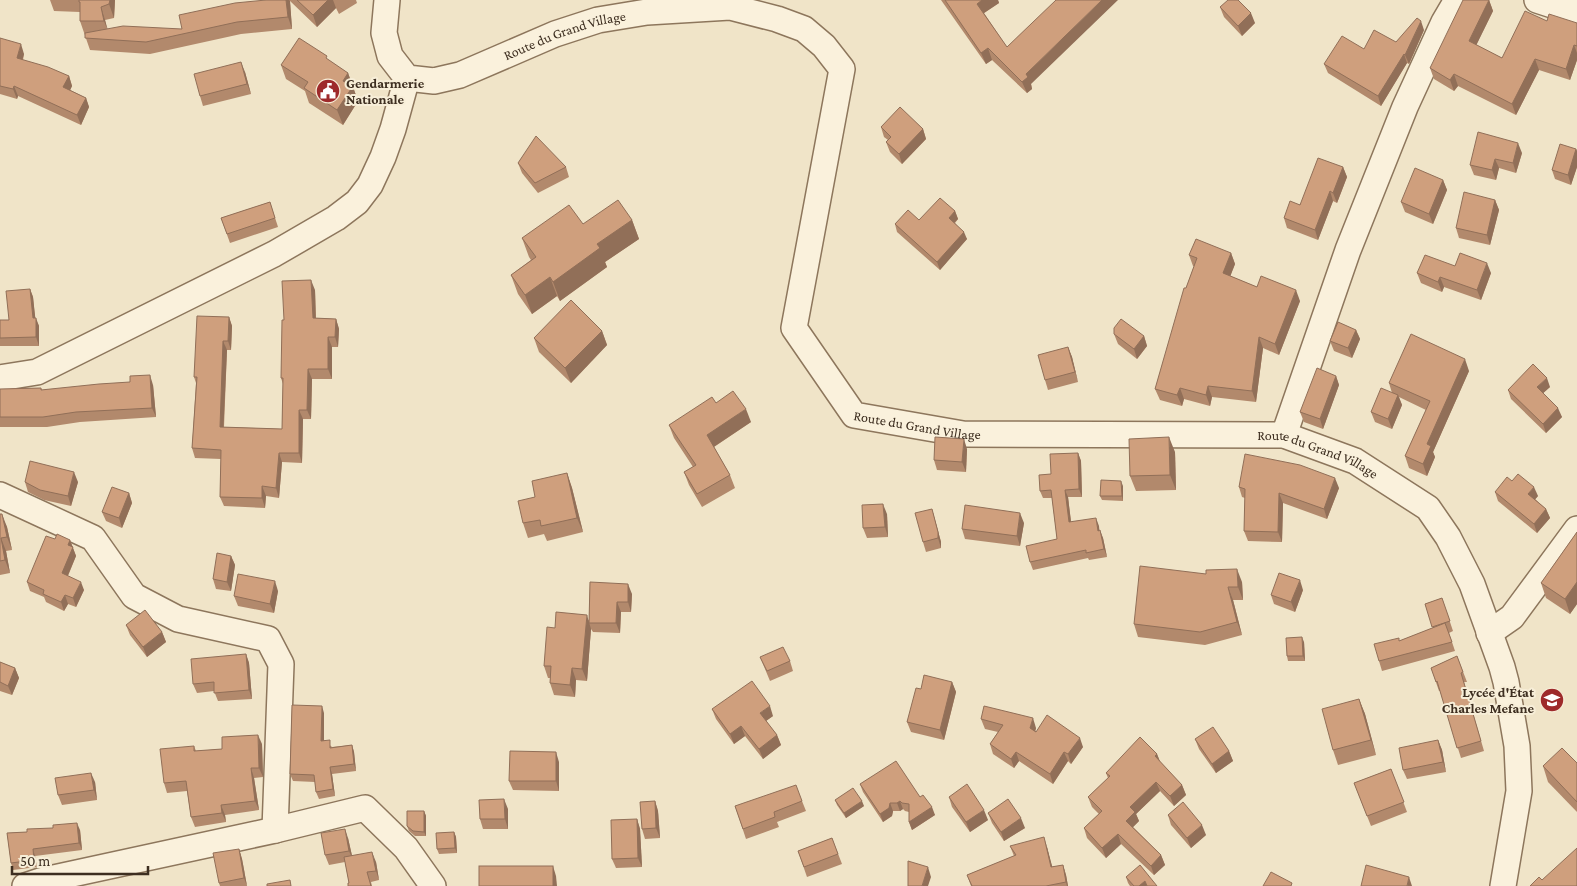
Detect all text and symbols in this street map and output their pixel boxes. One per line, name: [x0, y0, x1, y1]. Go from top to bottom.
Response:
street label: Route du Grand Village: [501, 8, 627, 63]
place label: Gendarmerie Nationale: [346, 75, 425, 107]
public building icon: Gendarmerie Nationale: [315, 78, 341, 104]
street label: Route du Grand Village: [852, 407, 981, 442]
street label: Route du Grand Village: [1257, 427, 1381, 482]
place label: Lycée d'État Charles Mefane: [1442, 684, 1535, 716]
school or university icon: Lycée d'État Charles Mefane: [1539, 687, 1565, 713]
scale bar: [12, 844, 149, 876]
text: 50 m: [20, 853, 50, 869]

